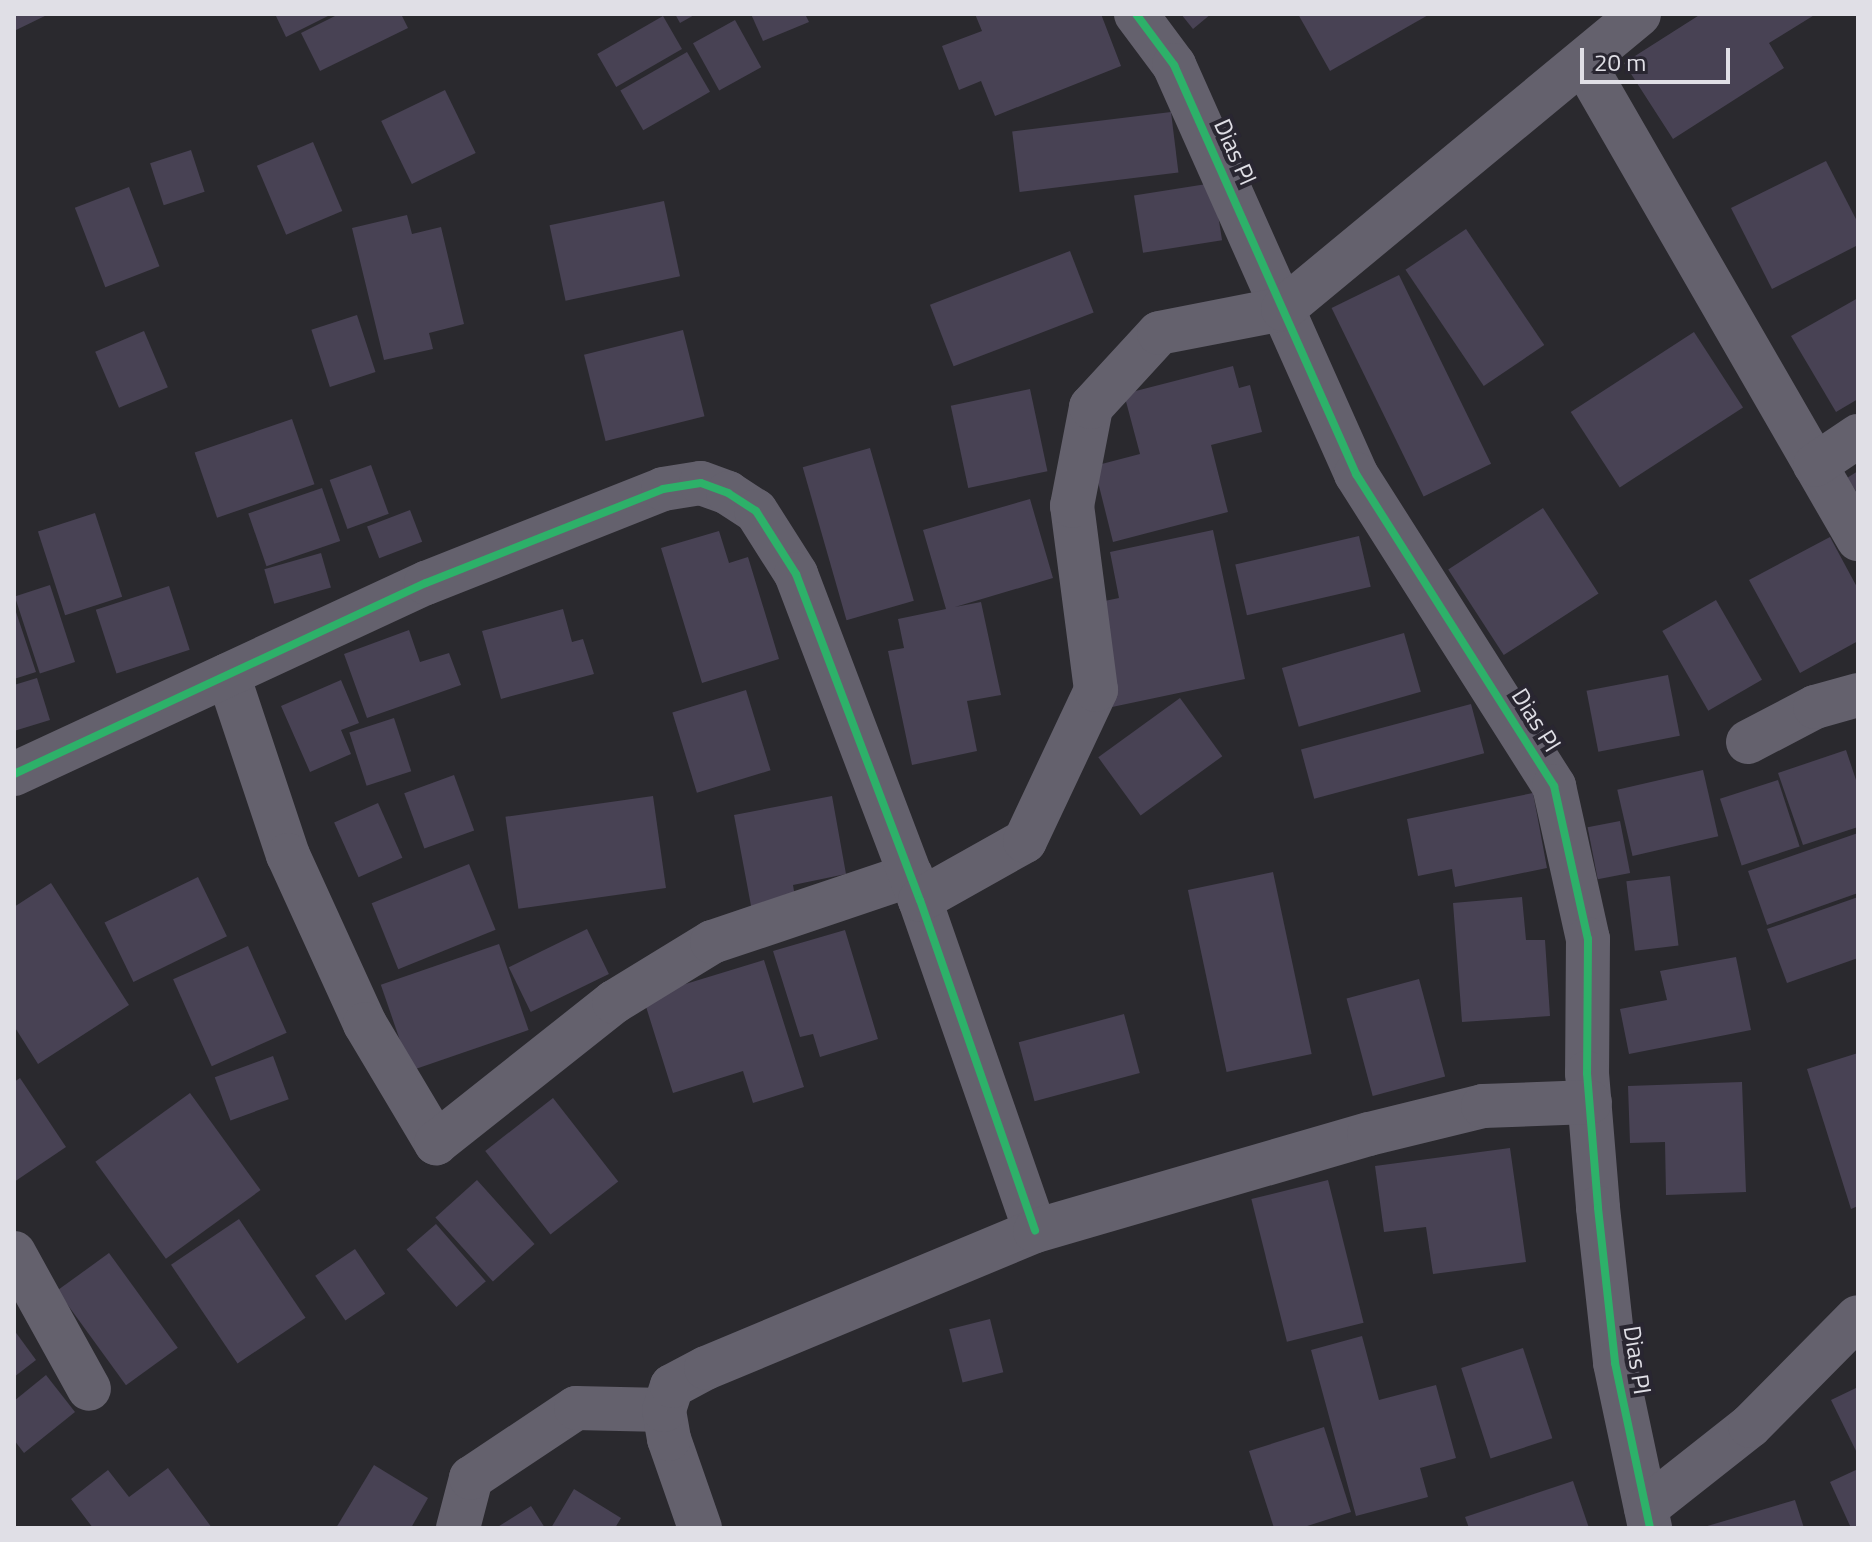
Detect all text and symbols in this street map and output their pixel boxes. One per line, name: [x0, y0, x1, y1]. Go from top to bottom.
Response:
scale bar: [1584, 32, 1734, 82]
text: 20 m: [1594, 44, 1646, 80]
street label: Dias Pl: [1208, 115, 1262, 189]
street label: Dias Pl: [1506, 683, 1566, 757]
street label: Dias Pl: [1617, 1324, 1657, 1396]

